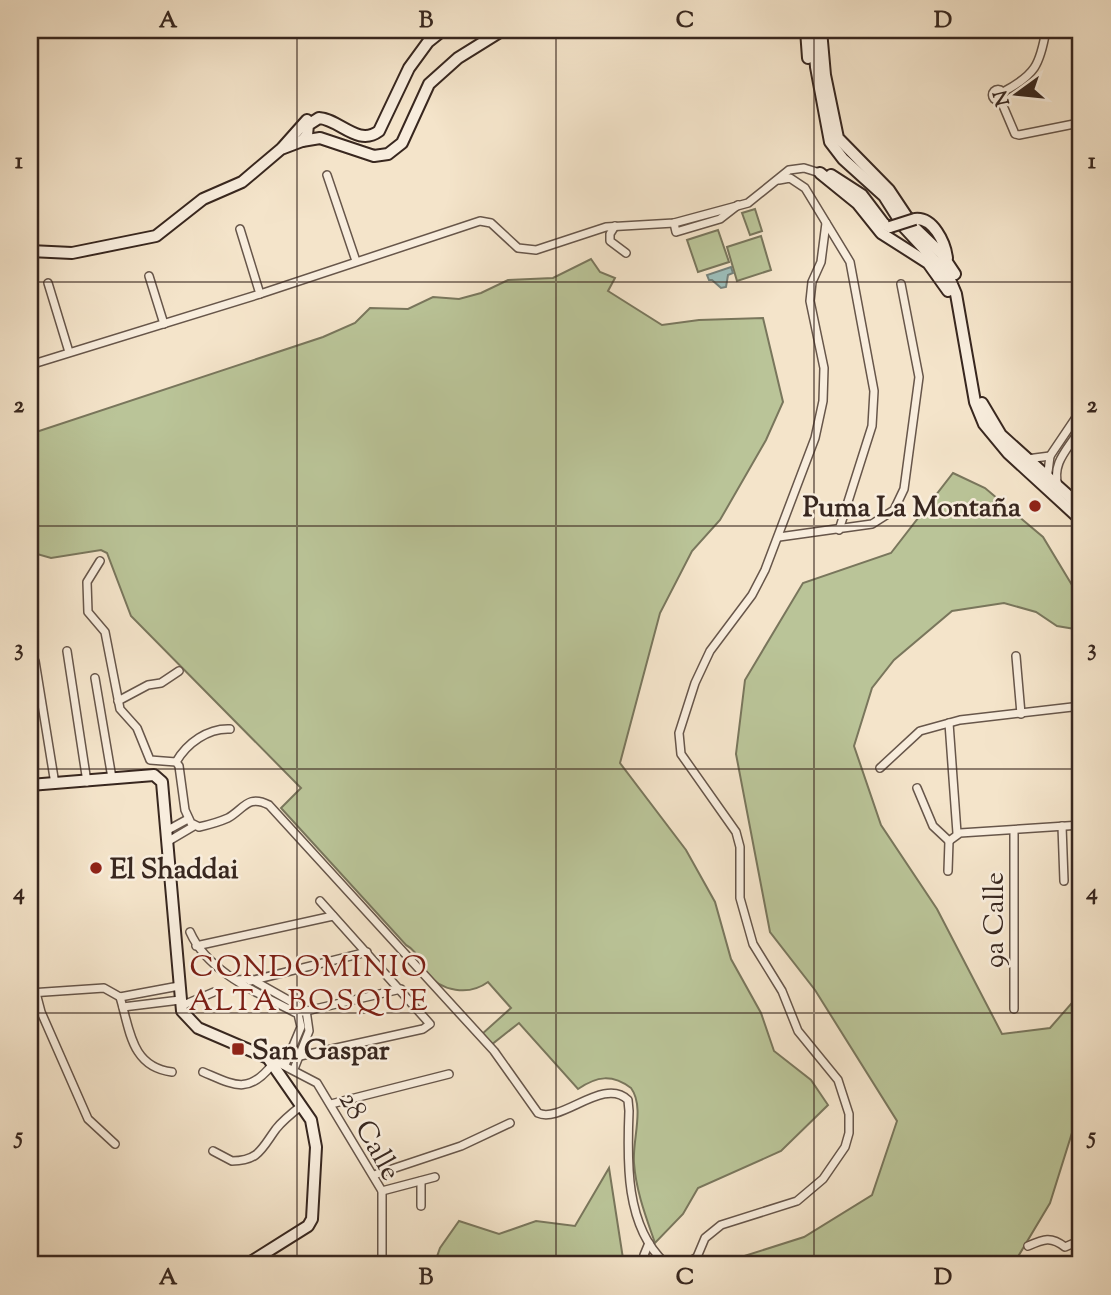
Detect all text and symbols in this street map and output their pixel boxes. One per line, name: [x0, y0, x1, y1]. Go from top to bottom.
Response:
text: A: [159, 5, 178, 38]
text: B: [419, 5, 434, 38]
text: C: [676, 5, 694, 38]
text: D: [934, 5, 952, 38]
north arrow: [982, 60, 1052, 130]
text: N: [988, 87, 1018, 109]
text: 1: [15, 146, 23, 179]
text: 1: [1088, 146, 1096, 179]
text: 2: [14, 390, 25, 423]
text: 2: [1087, 390, 1098, 423]
place label: Puma La Montaña: [803, 489, 1021, 529]
marker: Puma La Montaña: [1027, 498, 1043, 514]
text: 3: [14, 633, 24, 666]
text: 3: [1087, 633, 1097, 666]
place label: El Shaddai: [110, 851, 239, 891]
marker: El Shaddai: [88, 860, 104, 876]
street label: 9a Calle: [976, 872, 1016, 968]
text: 4: [12, 877, 25, 910]
text: 4: [1085, 877, 1098, 910]
district label: CONDOMINIO ALTA BOSQUE: [188, 947, 430, 1024]
place label: San Gaspar: [252, 1032, 390, 1072]
marker: San Gaspar: [230, 1041, 246, 1057]
street label: 28 Calle: [327, 1085, 409, 1188]
text: 5: [13, 1121, 23, 1154]
text: 5: [1086, 1121, 1096, 1154]
text: A: [159, 1262, 178, 1295]
text: B: [419, 1262, 434, 1295]
text: C: [676, 1262, 694, 1295]
text: D: [934, 1262, 952, 1295]

